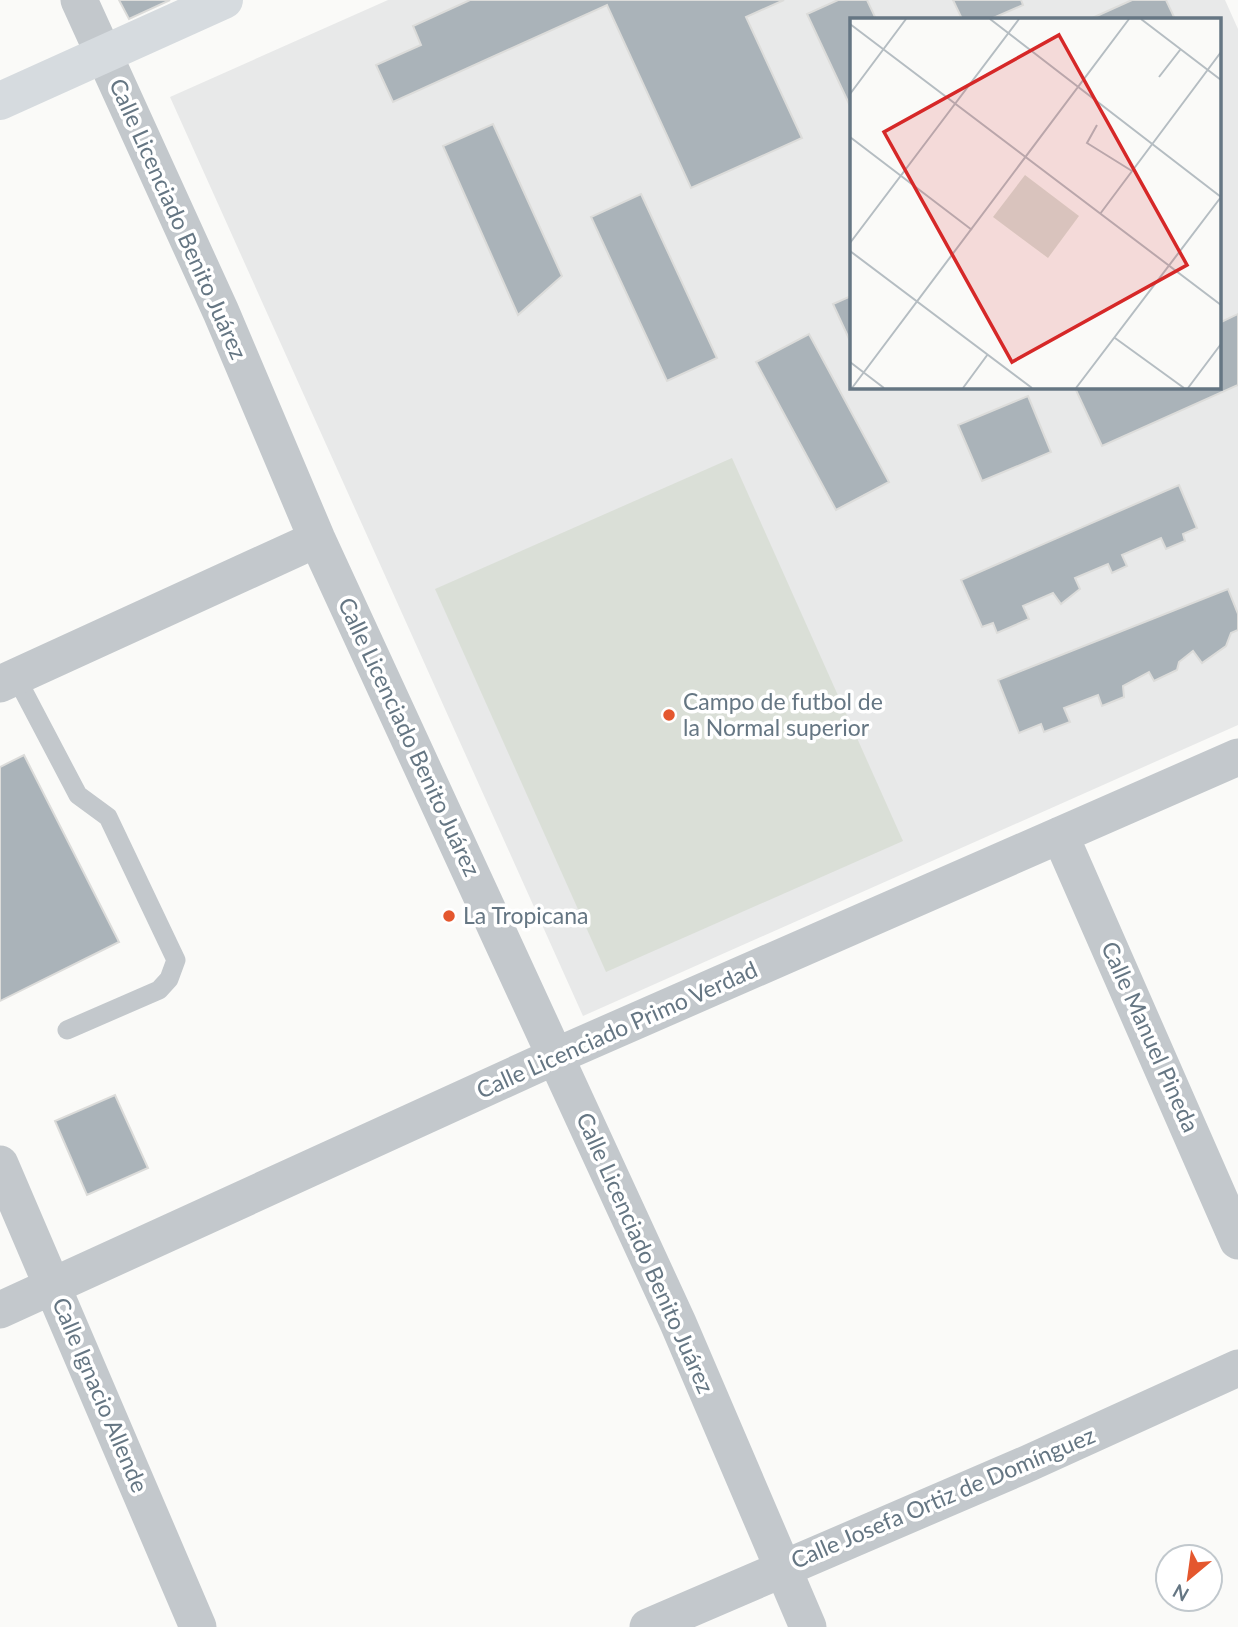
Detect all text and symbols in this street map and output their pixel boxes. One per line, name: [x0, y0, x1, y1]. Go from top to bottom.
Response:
inset map: [850, 18, 1220, 388]
street label: Calle Licenciado Benito Juárez: [104, 74, 254, 363]
street label: Calle Licenciado Benito Juárez: [333, 593, 487, 880]
place label: Campo de futbol de la Normal superior: [683, 687, 883, 741]
marker: Campo de futbol de la Normal superior: [661, 707, 677, 723]
place label: La Tropicana: [463, 901, 589, 929]
marker: La Tropicana: [441, 908, 457, 924]
street label: Calle Manuel Pineda: [1096, 937, 1206, 1136]
street label: Calle Licenciado Primo Verdad: [472, 954, 761, 1104]
street label: Calle Licenciado Benito Juárez: [571, 1108, 721, 1397]
street label: Calle Ignacio Allende: [47, 1293, 155, 1496]
street label: Calle Josefa Ortiz de Domínguez: [786, 1420, 1099, 1574]
north arrow: [1154, 1543, 1224, 1613]
text: N: [1169, 1580, 1192, 1607]

